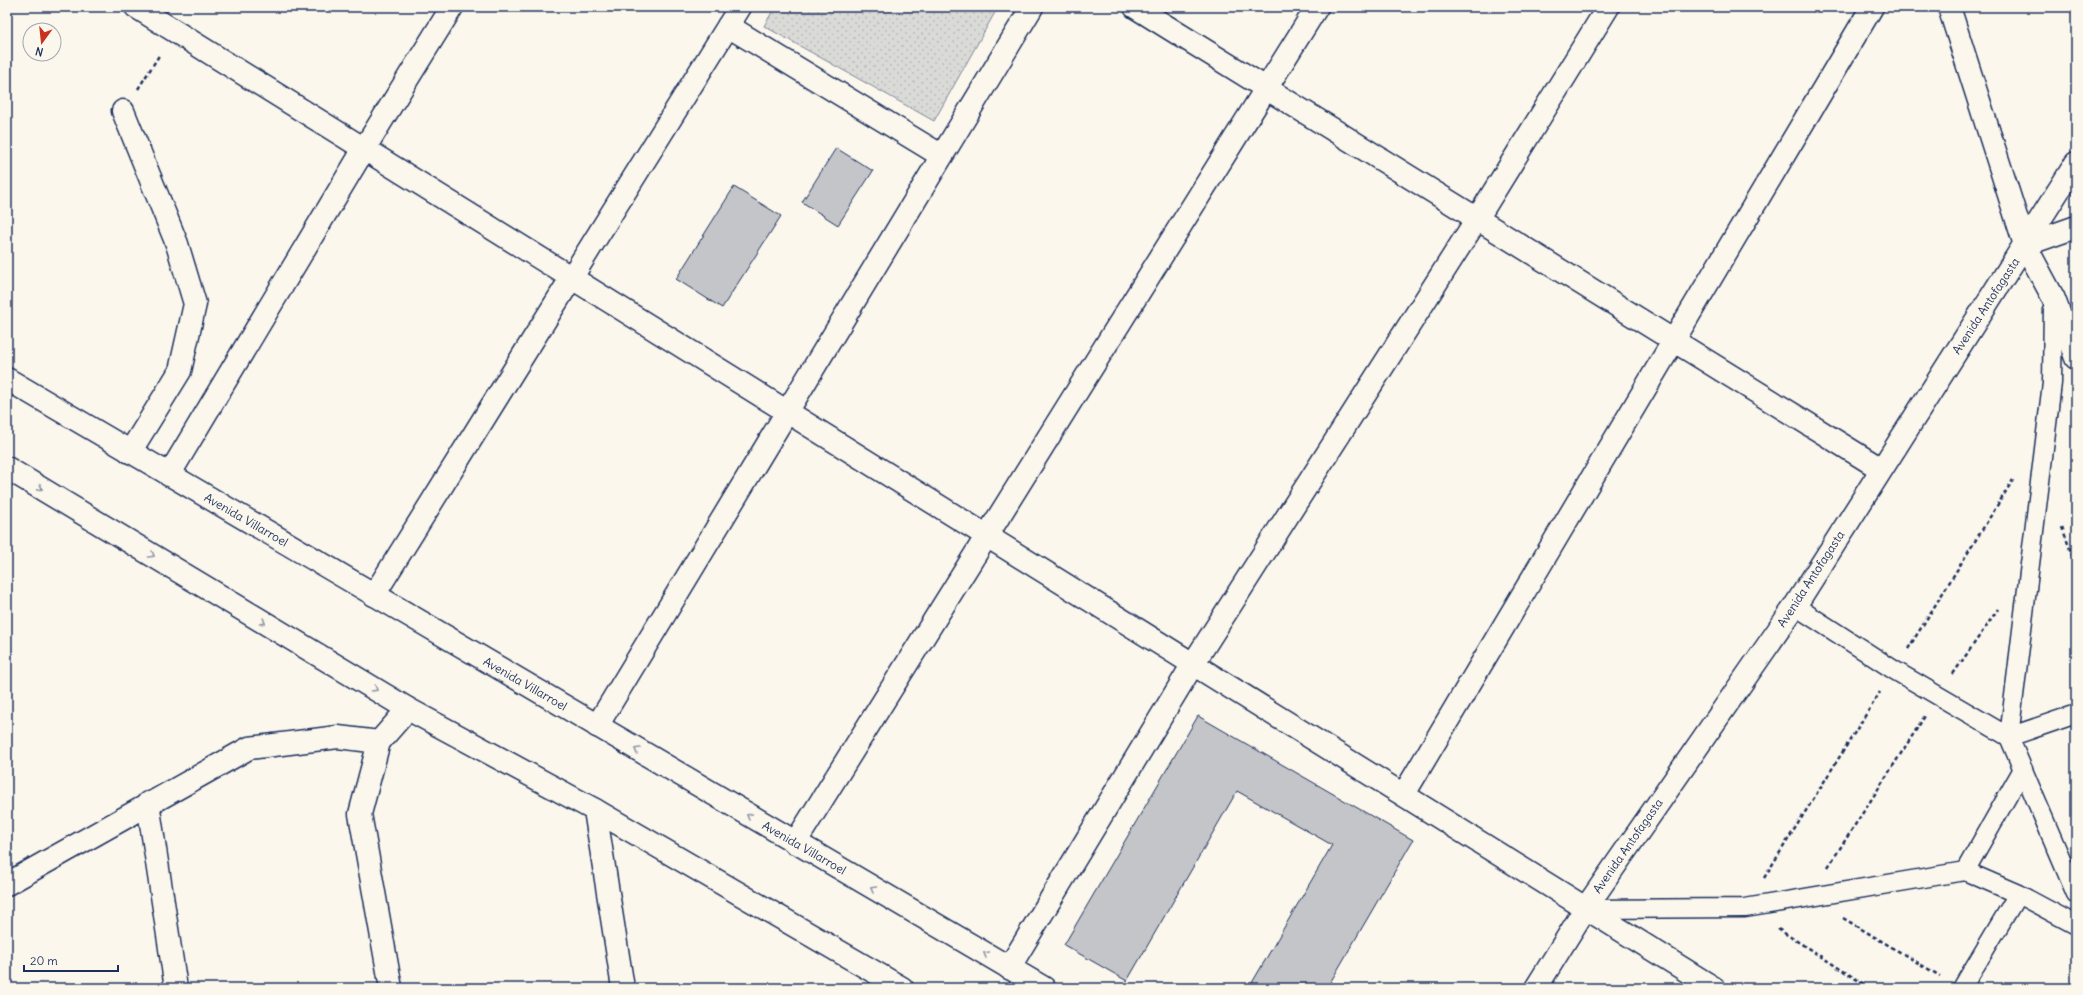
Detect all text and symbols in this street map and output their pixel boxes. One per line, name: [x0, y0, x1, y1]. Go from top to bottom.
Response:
north arrow: [22, 22, 62, 62]
text: N: [34, 44, 45, 59]
street label: Avenida Antofagasta: [1949, 255, 2022, 357]
one-way arrow: [36, 484, 43, 491]
street label: Avenida Villarroel: [202, 489, 291, 550]
street label: Avenida Antofagasta: [1774, 528, 1847, 630]
one-way arrow: [148, 551, 155, 558]
one-way arrow: [259, 618, 266, 625]
street label: Avenida Villarroel: [481, 653, 570, 714]
one-way arrow: [371, 685, 378, 692]
one-way arrow: [634, 747, 641, 754]
street label: Avenida Antofagasta: [1589, 795, 1666, 896]
one-way arrow: [746, 813, 753, 820]
street label: Avenida Villarroel: [760, 817, 849, 878]
one-way arrow: [870, 886, 878, 893]
scale bar: [24, 947, 118, 973]
one-way arrow: [983, 952, 990, 959]
text: 20 m: [30, 953, 58, 968]

